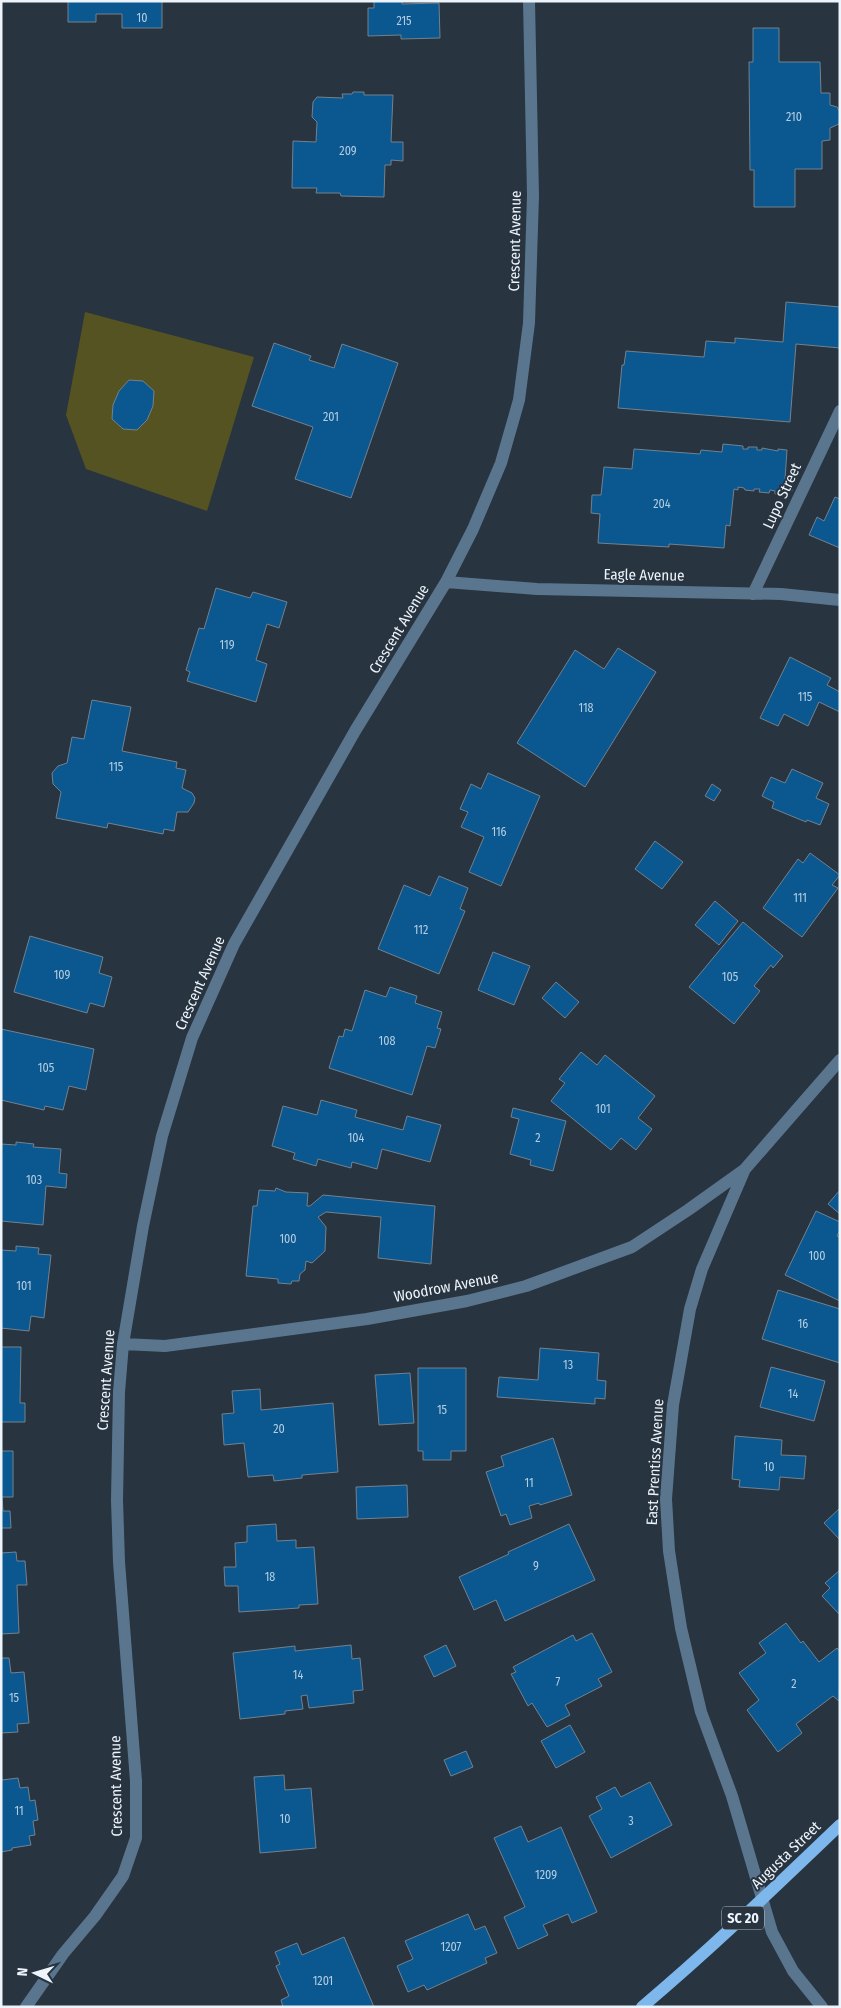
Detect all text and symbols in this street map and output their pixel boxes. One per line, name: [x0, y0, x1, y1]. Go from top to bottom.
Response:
house number: 10: [137, 11, 147, 25]
house number: 215: [396, 14, 412, 28]
house number: 210: [786, 110, 802, 124]
house number: 209: [339, 144, 357, 158]
street label: Crescent Avenue: [505, 190, 525, 292]
house number: 201: [323, 410, 339, 424]
street label: Lupo Street: [759, 460, 805, 532]
house number: 204: [653, 497, 671, 511]
street label: Eagle Avenue: [603, 565, 685, 585]
street label: Crescent Avenue: [365, 581, 433, 677]
house number: 119: [219, 638, 235, 652]
house number: 115: [798, 690, 813, 704]
house number: 118: [578, 701, 594, 715]
house number: 115: [109, 760, 124, 774]
house number: 116: [491, 825, 507, 839]
house number: 111: [793, 891, 807, 905]
house number: 112: [414, 923, 428, 937]
street label: Crescent Avenue: [171, 933, 229, 1033]
house number: 109: [54, 968, 71, 982]
house number: 105: [722, 970, 739, 984]
house number: 108: [379, 1034, 395, 1048]
house number: 105: [38, 1061, 55, 1075]
house number: 101: [595, 1102, 611, 1116]
house number: 104: [348, 1131, 365, 1145]
house number: 2: [535, 1131, 541, 1145]
house number: 103: [26, 1173, 42, 1187]
house number: 100: [279, 1232, 297, 1246]
house number: 100: [808, 1249, 826, 1263]
street label: Woodrow Avenue: [392, 1268, 500, 1306]
house number: 101: [16, 1279, 32, 1293]
house number: 16: [798, 1317, 808, 1331]
street label: Crescent Avenue: [93, 1329, 119, 1431]
house number: 13: [563, 1358, 573, 1372]
house number: 14: [788, 1387, 798, 1401]
street label: East Prentiss Avenue: [643, 1398, 667, 1526]
house number: 15: [437, 1403, 448, 1417]
house number: 20: [273, 1422, 285, 1436]
house number: 10: [764, 1460, 774, 1474]
house number: 11: [524, 1476, 534, 1490]
house number: 9: [533, 1559, 539, 1573]
house number: 18: [265, 1570, 275, 1584]
house number: 14: [293, 1668, 303, 1682]
house number: 7: [556, 1675, 561, 1689]
house number: 2: [791, 1677, 797, 1691]
house number: 15: [9, 1691, 20, 1705]
street label: Crescent Avenue: [106, 1735, 126, 1837]
house number: 11: [14, 1804, 24, 1818]
house number: 10: [280, 1812, 290, 1826]
house number: 3: [628, 1814, 634, 1828]
street label: Augusta Street: [748, 1817, 824, 1893]
house number: 1209: [535, 1868, 557, 1882]
road number: SC 20: [722, 1906, 764, 1930]
house number: 1207: [441, 1940, 462, 1954]
north arrow: [10, 1948, 60, 1998]
text: N: [14, 1967, 31, 1977]
house number: 1201: [313, 1974, 333, 1988]

